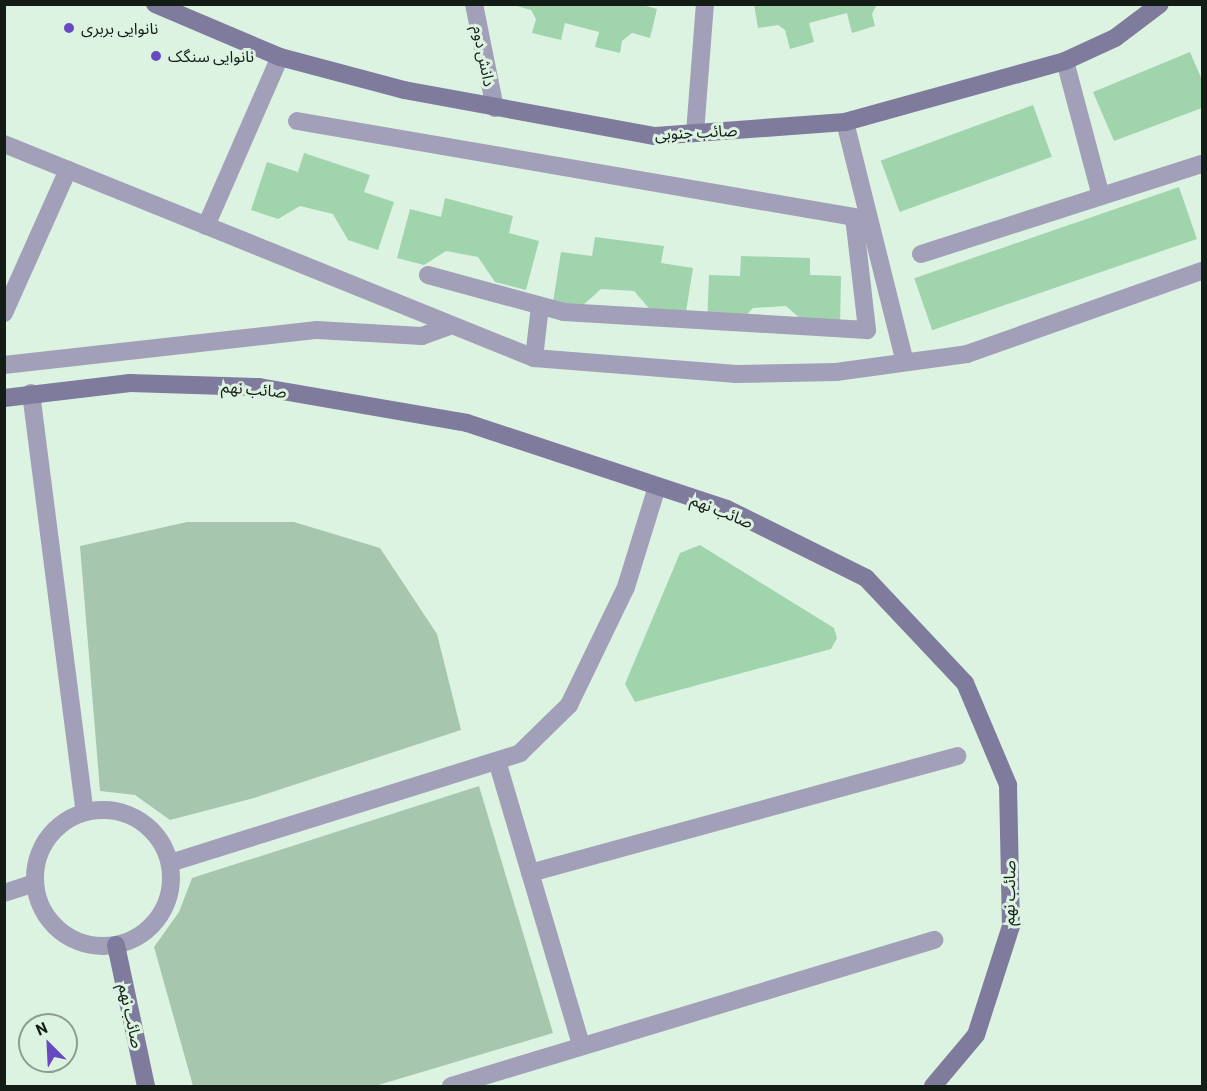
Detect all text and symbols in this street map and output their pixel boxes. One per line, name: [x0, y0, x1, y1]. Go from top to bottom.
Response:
place label: نانوایی بربری: [81, 18, 158, 38]
marker: نانوایی بربری: [62, 21, 76, 35]
street label: دانش دوم: [469, 24, 499, 88]
place label: نانوایی سنگک: [168, 46, 254, 66]
marker: نانوایی سنگک: [149, 49, 163, 63]
street label: صائب جنوبی: [654, 120, 738, 144]
street label: صائب نهم: [221, 377, 287, 401]
street label: صائب نهم: [688, 490, 756, 532]
street label: صائب نهم: [999, 860, 1019, 926]
street label: صائب نهم: [115, 982, 147, 1050]
north arrow: [18, 1013, 78, 1073]
text: N: [33, 1017, 50, 1039]

